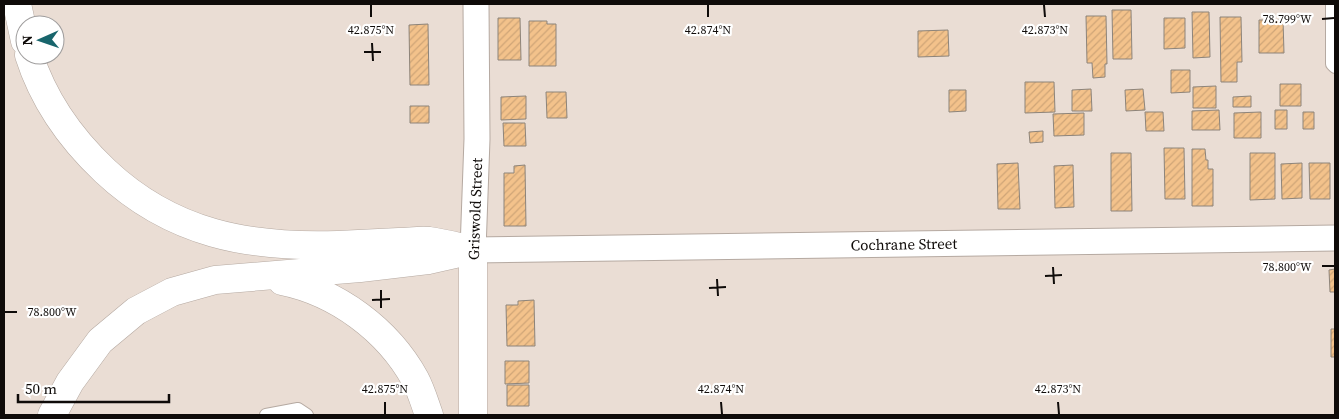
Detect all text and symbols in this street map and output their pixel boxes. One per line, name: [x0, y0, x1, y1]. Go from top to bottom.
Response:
text: 78.799°W: [1262, 11, 1312, 27]
north arrow: [15, 15, 65, 65]
text: 42.875°N: [348, 22, 394, 38]
text: 42.874°N: [685, 22, 731, 38]
text: 42.873°N: [1022, 22, 1068, 38]
text: N: [17, 35, 37, 46]
street label: Griswold Street: [463, 158, 487, 260]
street label: Cochrane Street: [851, 233, 958, 255]
text: 78.800°W: [1262, 259, 1312, 275]
text: 78.800°W: [27, 304, 77, 320]
scale bar: [18, 372, 169, 404]
text: 50 m: [25, 378, 57, 399]
text: 42.875°N: [362, 381, 408, 397]
text: 42.874°N: [698, 381, 744, 397]
text: 42.873°N: [1035, 381, 1081, 397]

